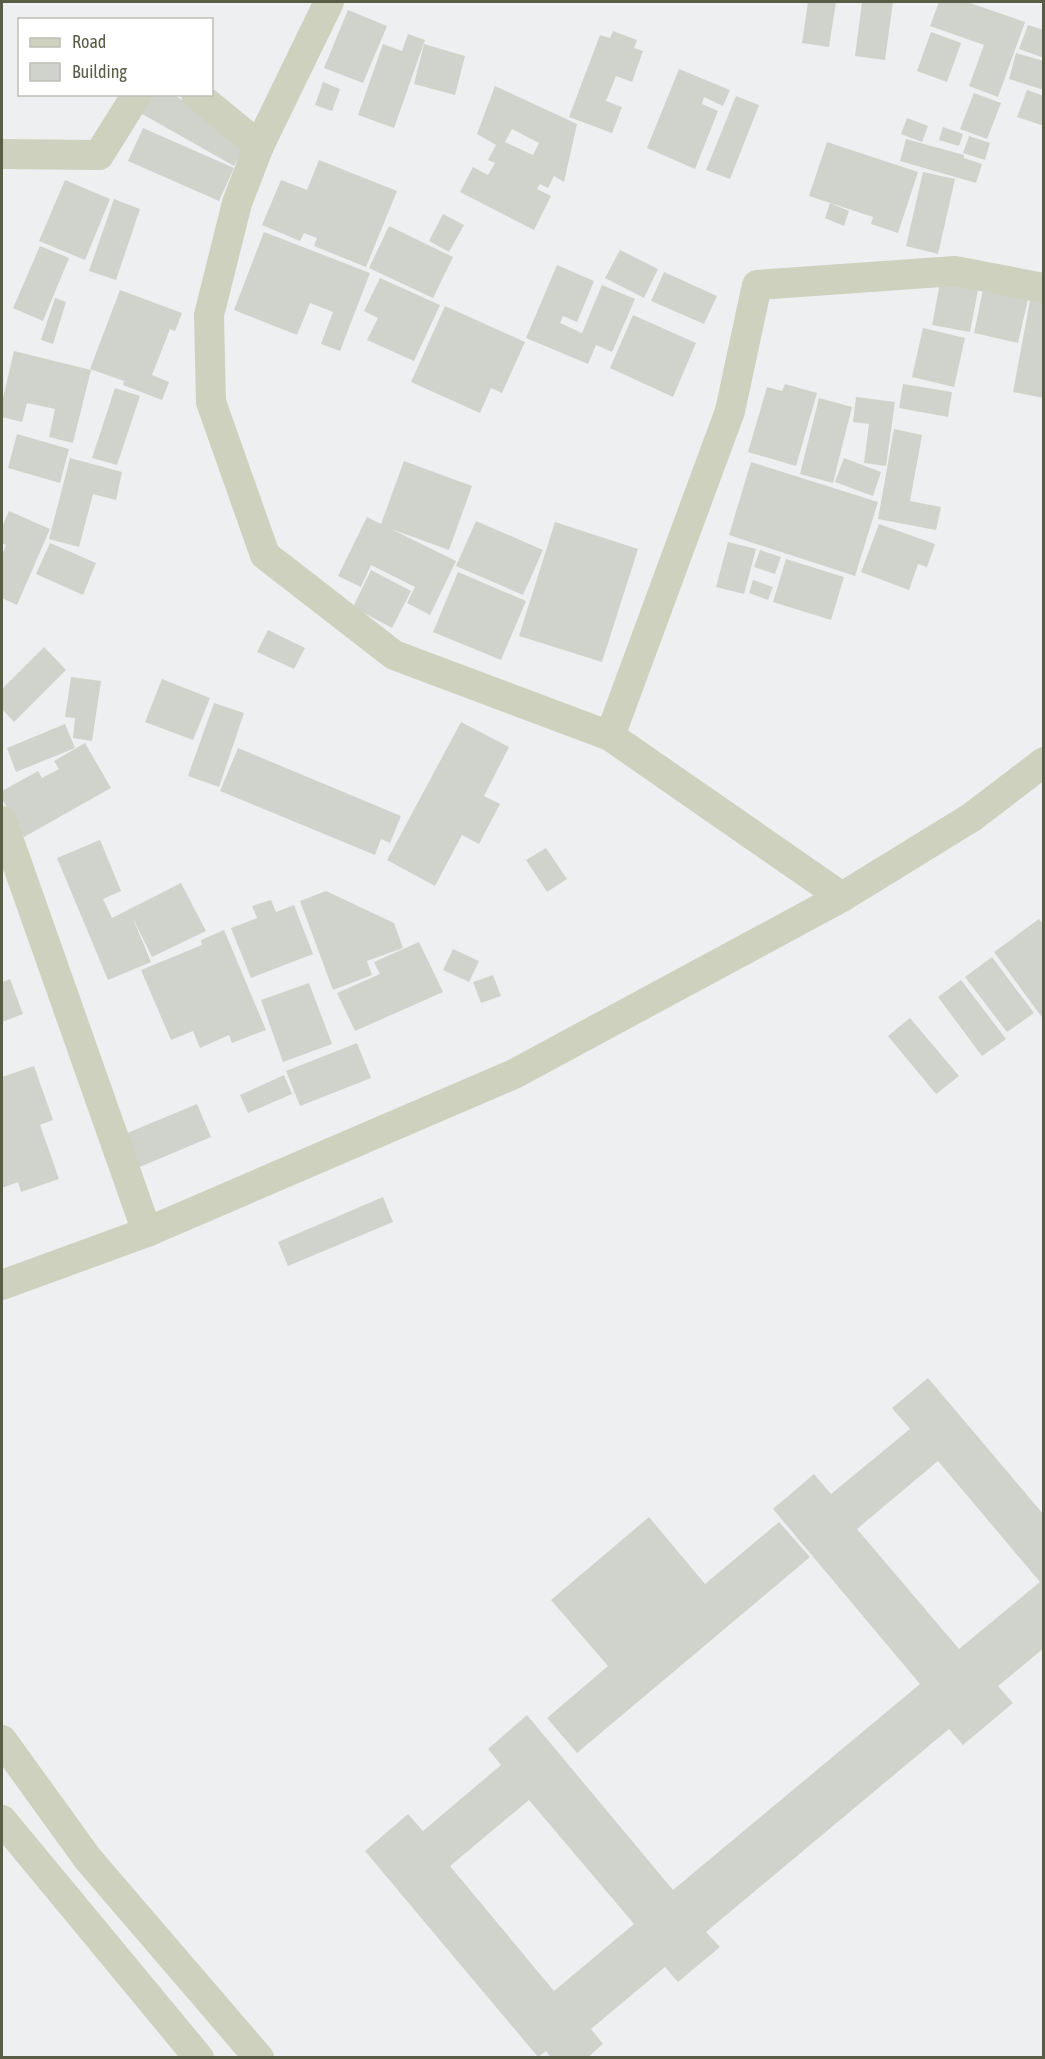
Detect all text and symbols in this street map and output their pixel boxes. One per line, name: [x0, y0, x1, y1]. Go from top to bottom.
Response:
legend: [18, 18, 213, 96]
text: Road: [72, 31, 106, 52]
text: Building: [72, 61, 127, 82]

